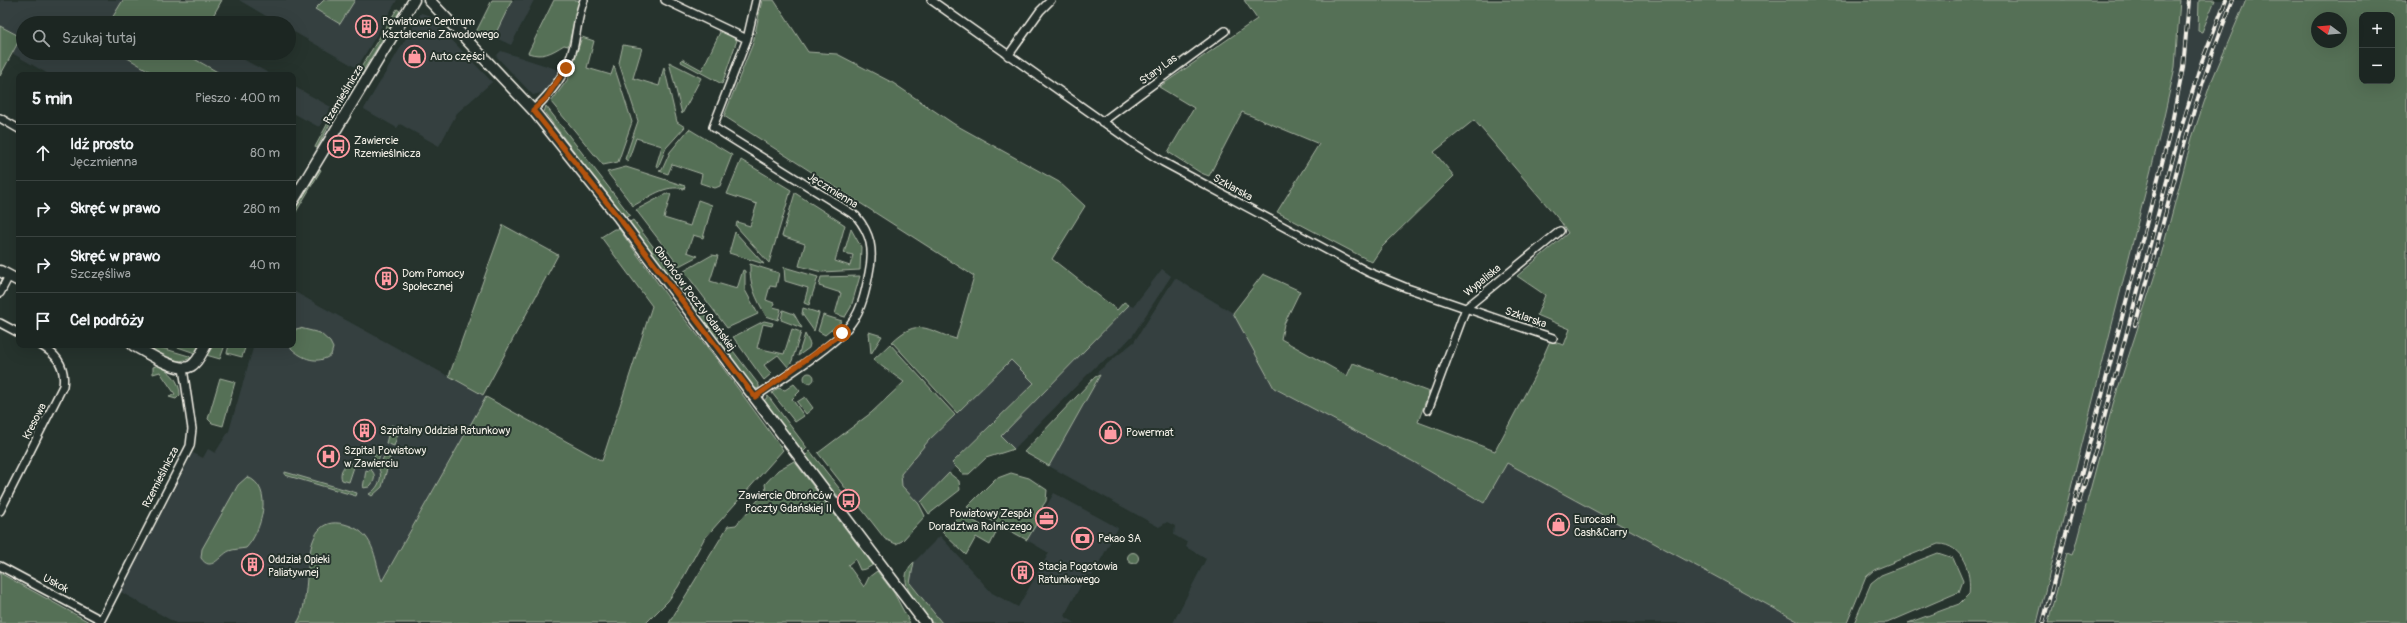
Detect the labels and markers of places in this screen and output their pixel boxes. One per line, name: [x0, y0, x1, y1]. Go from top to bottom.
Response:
building icon: Powiatowe Centrum Kształcenia Zawodowego: [353, 14, 379, 40]
place label: Powiatowe Centrum Kształcenia Zawodowego: [382, 15, 499, 41]
shop icon: Auto części: [402, 43, 428, 69]
place label: Auto części: [430, 50, 485, 63]
bus stop icon: Zawiercie Rzemieślnicza: [325, 133, 351, 159]
place label: Zawiercie Rzemieślnicza: [354, 134, 421, 160]
building icon: Dom Pomocy Społecznej: [373, 266, 399, 292]
place label: Dom Pomocy Społecznej: [402, 267, 465, 293]
building icon: Szpitalny Oddział Ratunkowy: [352, 417, 378, 443]
shop icon: Powermat: [1098, 419, 1124, 445]
place label: Szpitalny Oddział Ratunkowy: [380, 424, 510, 437]
place label: Powermat: [1126, 426, 1174, 439]
hospital icon: Szpital Powiatowy w Zawierciu: [315, 443, 341, 469]
place label: Szpital Powiatowy w Zawierciu: [344, 444, 427, 470]
bus stop icon: Zawiercie Obrońców Poczty Gdańskiej II: [835, 488, 861, 514]
place label: Zawiercie Obrońców Poczty Gdańskiej II: [738, 489, 833, 515]
office icon: Powiatowy Zespół Doradztwa Rolniczego: [1034, 506, 1060, 532]
place label: Powiatowy Zespół Doradztwa Rolniczego: [928, 507, 1032, 533]
shop icon: Eurocash Cash&Carry: [1546, 512, 1572, 538]
place label: Eurocash Cash&Carry: [1574, 513, 1628, 539]
bank icon: Pekao SA: [1070, 525, 1096, 551]
place label: Pekao SA: [1098, 532, 1141, 545]
building icon: Oddział Opieki Paliatywnej: [239, 552, 265, 578]
place label: Oddział Opieki Paliatywnej: [268, 553, 330, 579]
building icon: Stacja Pogotowia Ratunkowego: [1009, 559, 1035, 585]
place label: Stacja Pogotowia Ratunkowego: [1038, 560, 1118, 586]

